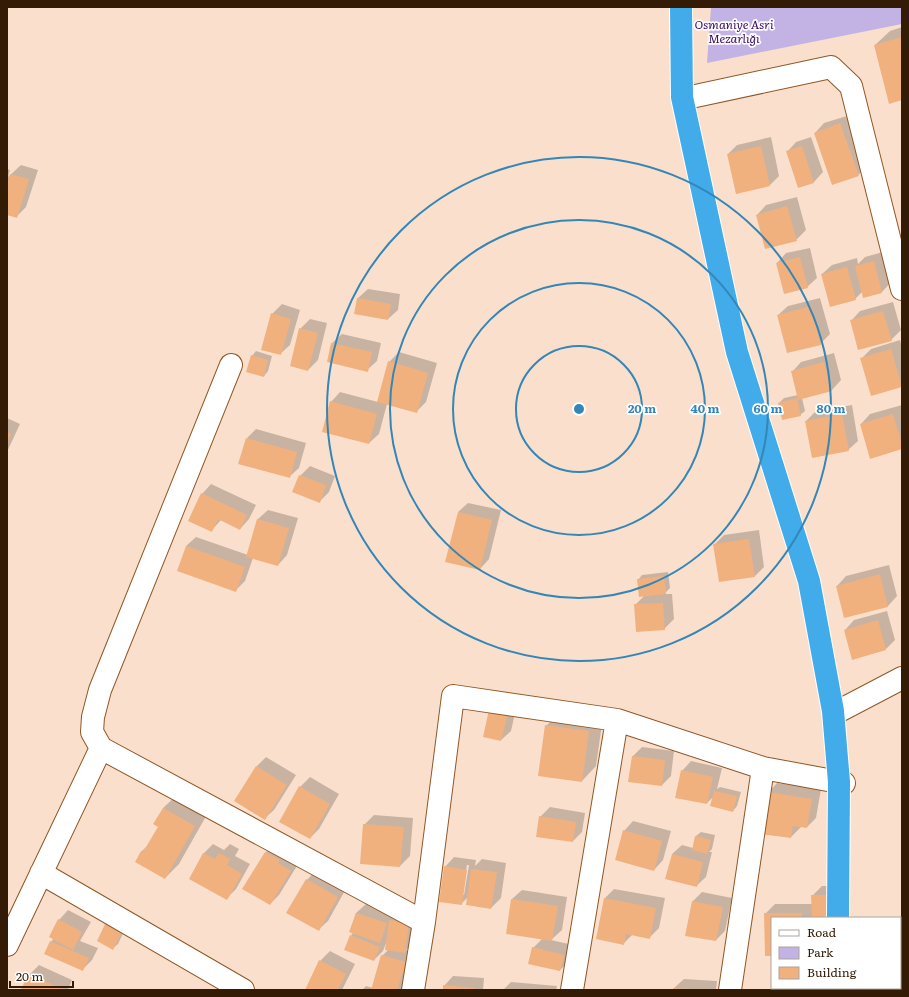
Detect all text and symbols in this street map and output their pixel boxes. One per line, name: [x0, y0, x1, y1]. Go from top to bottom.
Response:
park label: Osmaniye Asri Mezarlığı: [695, 15, 774, 47]
text: 20 m: [628, 399, 656, 417]
text: 40 m: [691, 399, 720, 417]
text: 60 m: [754, 399, 782, 417]
text: 80 m: [817, 399, 845, 417]
centre of rings: [572, 402, 586, 416]
legend: [771, 917, 901, 989]
text: Road: [807, 923, 837, 941]
text: Park: [807, 943, 834, 961]
scale bar: [10, 963, 73, 989]
text: Building: [807, 963, 857, 981]
text: 20 m: [16, 967, 43, 985]

